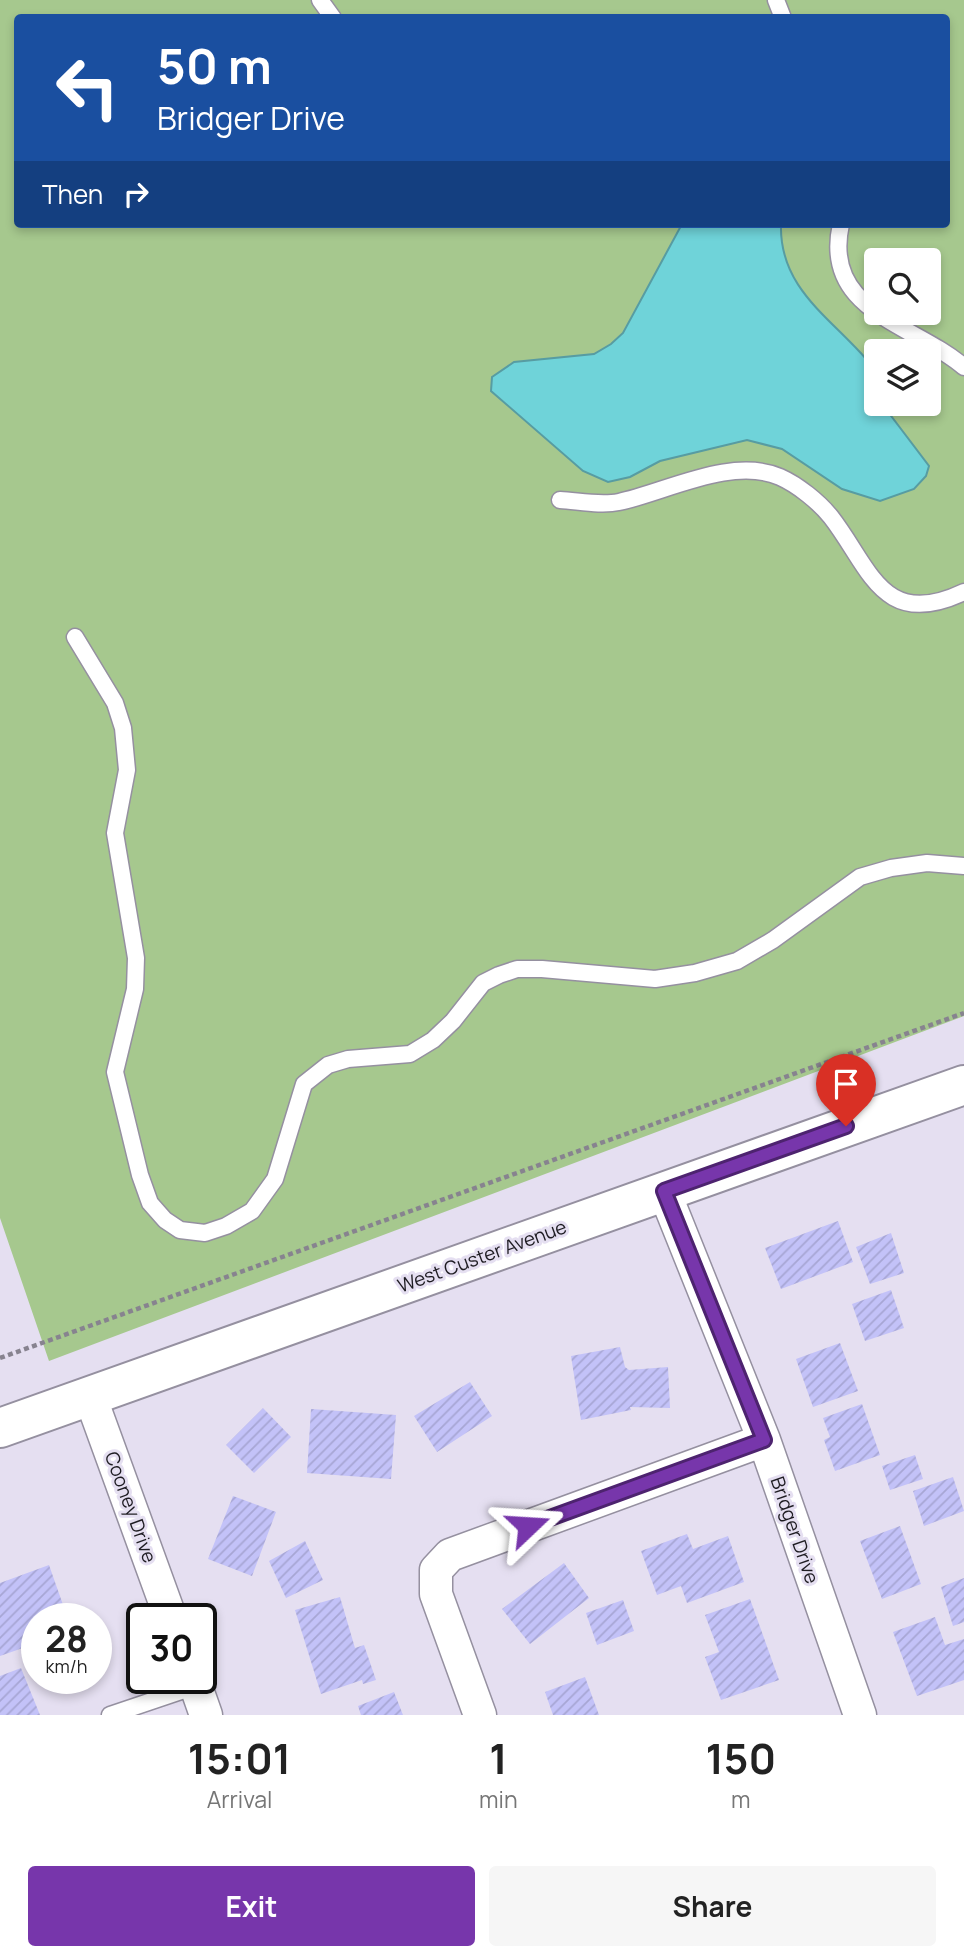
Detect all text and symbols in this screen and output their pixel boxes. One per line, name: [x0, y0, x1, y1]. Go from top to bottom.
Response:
text: 50 m: [157, 32, 272, 99]
icon: left: [42, 42, 133, 133]
text: Bridger Drive: [157, 96, 345, 140]
icon: right: [117, 175, 155, 213]
text: Then: [42, 176, 103, 212]
map controls: [864, 248, 941, 416]
button: search: [864, 248, 941, 325]
button: layers: [864, 339, 941, 416]
pin: [816, 1054, 876, 1126]
icon: arrive: [827, 1065, 865, 1103]
street label: West Custer Avenue: [394, 1213, 570, 1299]
street label: Cooney Drive: [99, 1448, 163, 1566]
street label: Bridger Drive: [765, 1473, 825, 1587]
position arrow: [491, 1489, 565, 1563]
speed limit sign: 30: [126, 1603, 217, 1694]
text: 28: [45, 1615, 88, 1663]
text: km/h: [46, 1654, 87, 1678]
text: 15:01: [188, 1729, 291, 1787]
text: 1: [489, 1729, 508, 1787]
text: 150: [705, 1729, 776, 1787]
text: Arrival: [207, 1783, 272, 1815]
text: min: [479, 1783, 518, 1815]
text: m: [731, 1783, 751, 1815]
button: Exit: [28, 1866, 475, 1946]
button: Share: [489, 1866, 936, 1946]

